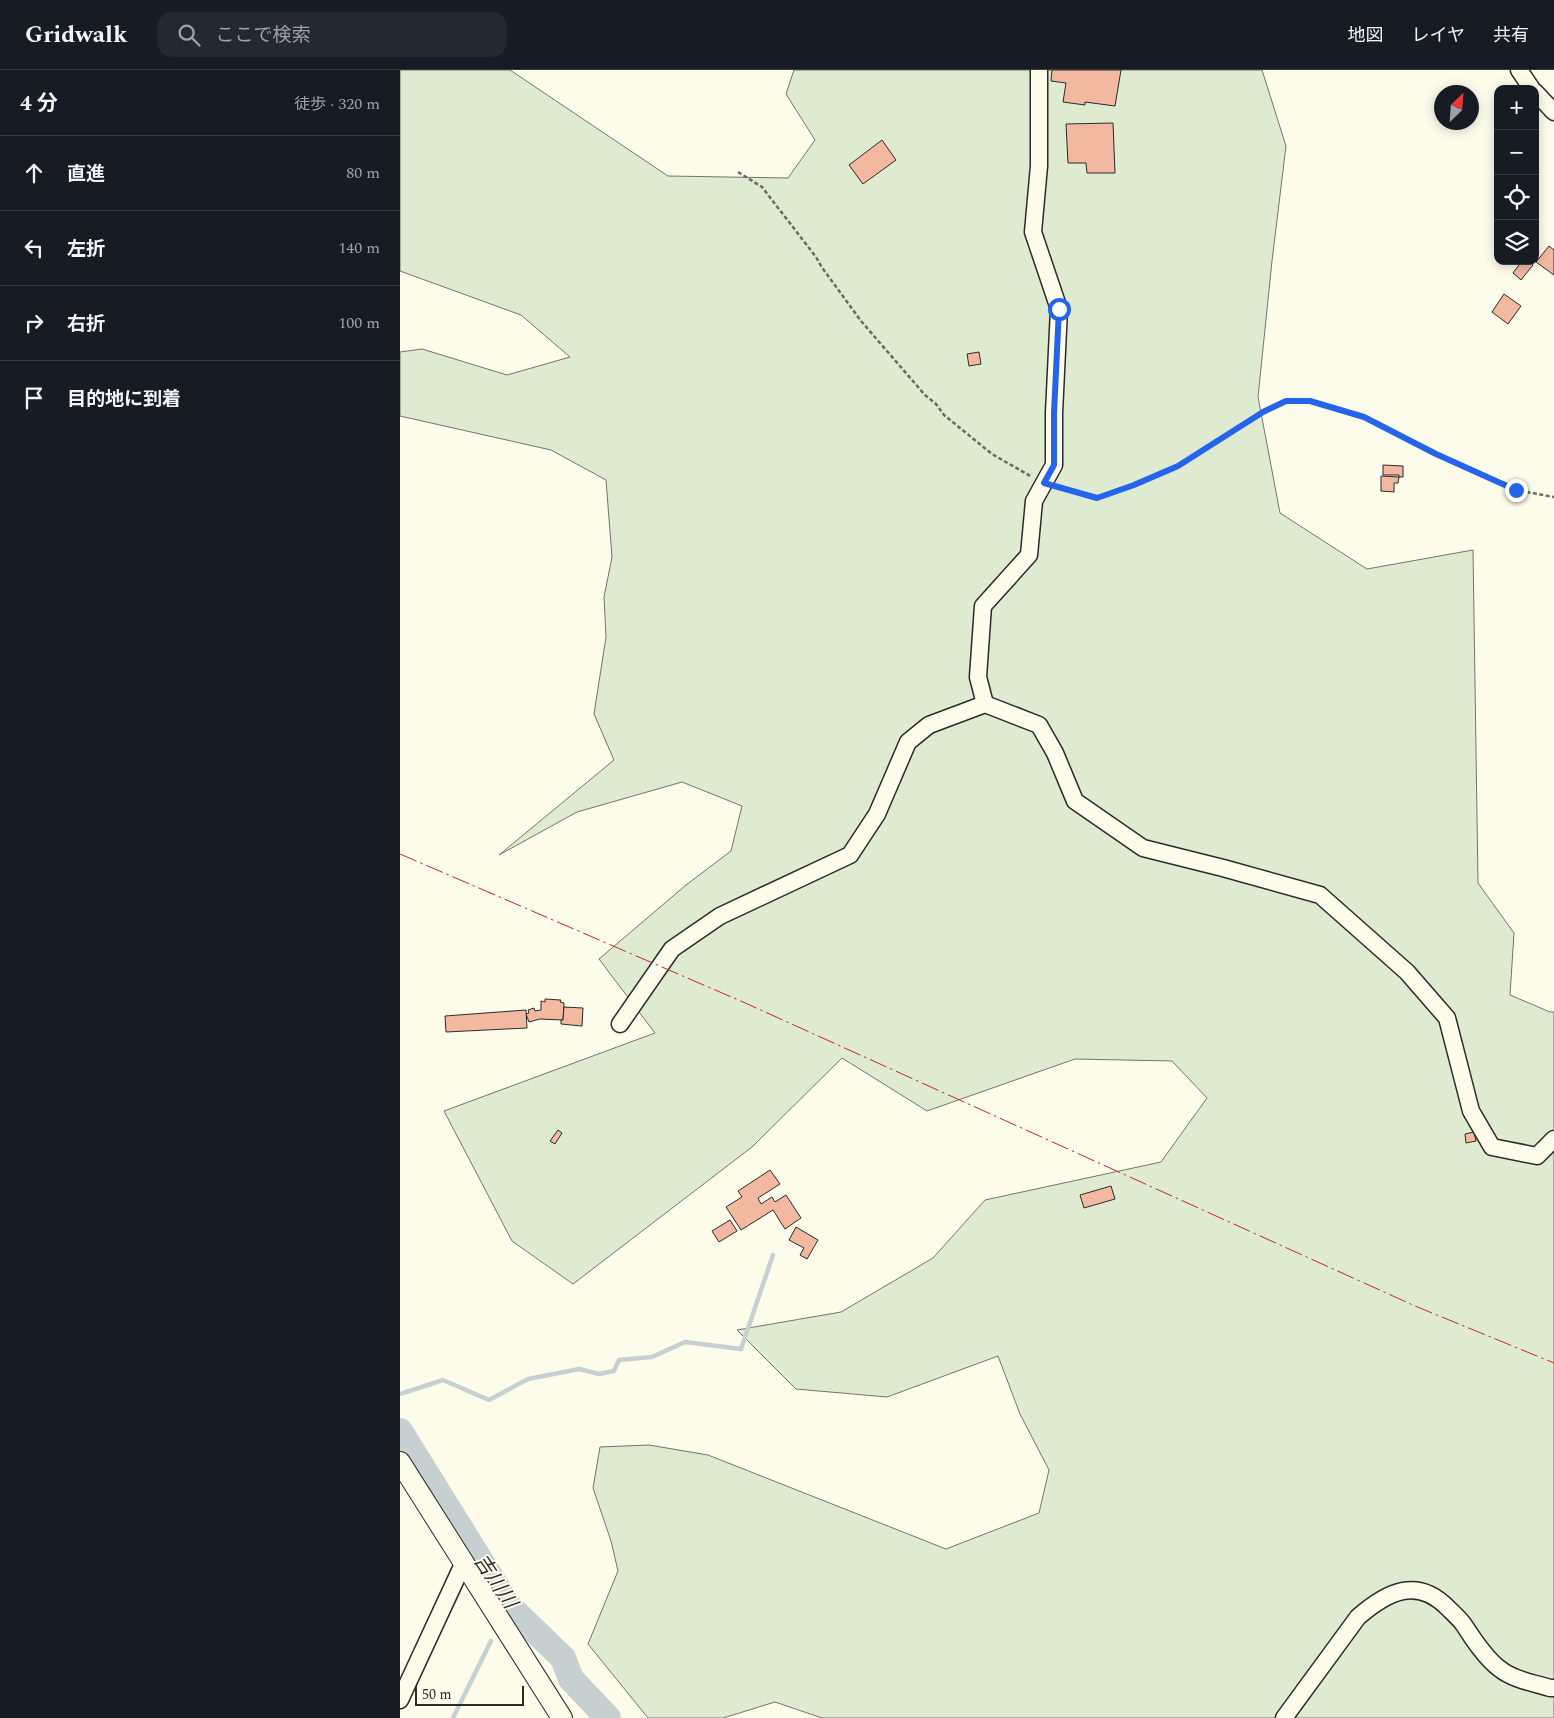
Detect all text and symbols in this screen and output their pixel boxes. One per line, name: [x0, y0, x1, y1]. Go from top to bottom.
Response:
search box: [157, 12, 507, 57]
text: Gridwalk: [25, 17, 127, 53]
icon: search: [175, 21, 203, 49]
text: ここで検索: [215, 21, 310, 50]
text: 地図: [1348, 22, 1384, 49]
text: レイヤ: [1412, 22, 1465, 49]
text: 共有: [1493, 22, 1529, 49]
north arrow: [1434, 85, 1479, 130]
map controls: [1494, 85, 1539, 265]
button: +: [1494, 85, 1539, 130]
text: 4 分: [20, 88, 58, 120]
text: 徒歩 · 320 m: [294, 92, 380, 116]
button: −: [1494, 130, 1539, 175]
icon: ahead: [20, 159, 48, 187]
text: 直進: [67, 160, 105, 189]
text: 80 m: [346, 161, 380, 185]
button: locate: [1494, 175, 1539, 220]
button: layers: [1494, 220, 1539, 265]
icon: left: [20, 234, 48, 262]
text: 左折: [67, 235, 105, 264]
text: 140 m: [338, 236, 380, 260]
route start: [1048, 298, 1071, 321]
icon: right: [20, 309, 48, 337]
text: 右折: [67, 310, 105, 339]
text: 100 m: [338, 311, 380, 335]
icon: arrive: [20, 384, 48, 412]
text: 目的地に到着: [67, 385, 181, 414]
route end: [1505, 479, 1528, 502]
water label: 吉川川: [466, 1548, 526, 1616]
scale bar: [415, 1683, 524, 1706]
text: 50 m: [422, 1684, 452, 1705]

